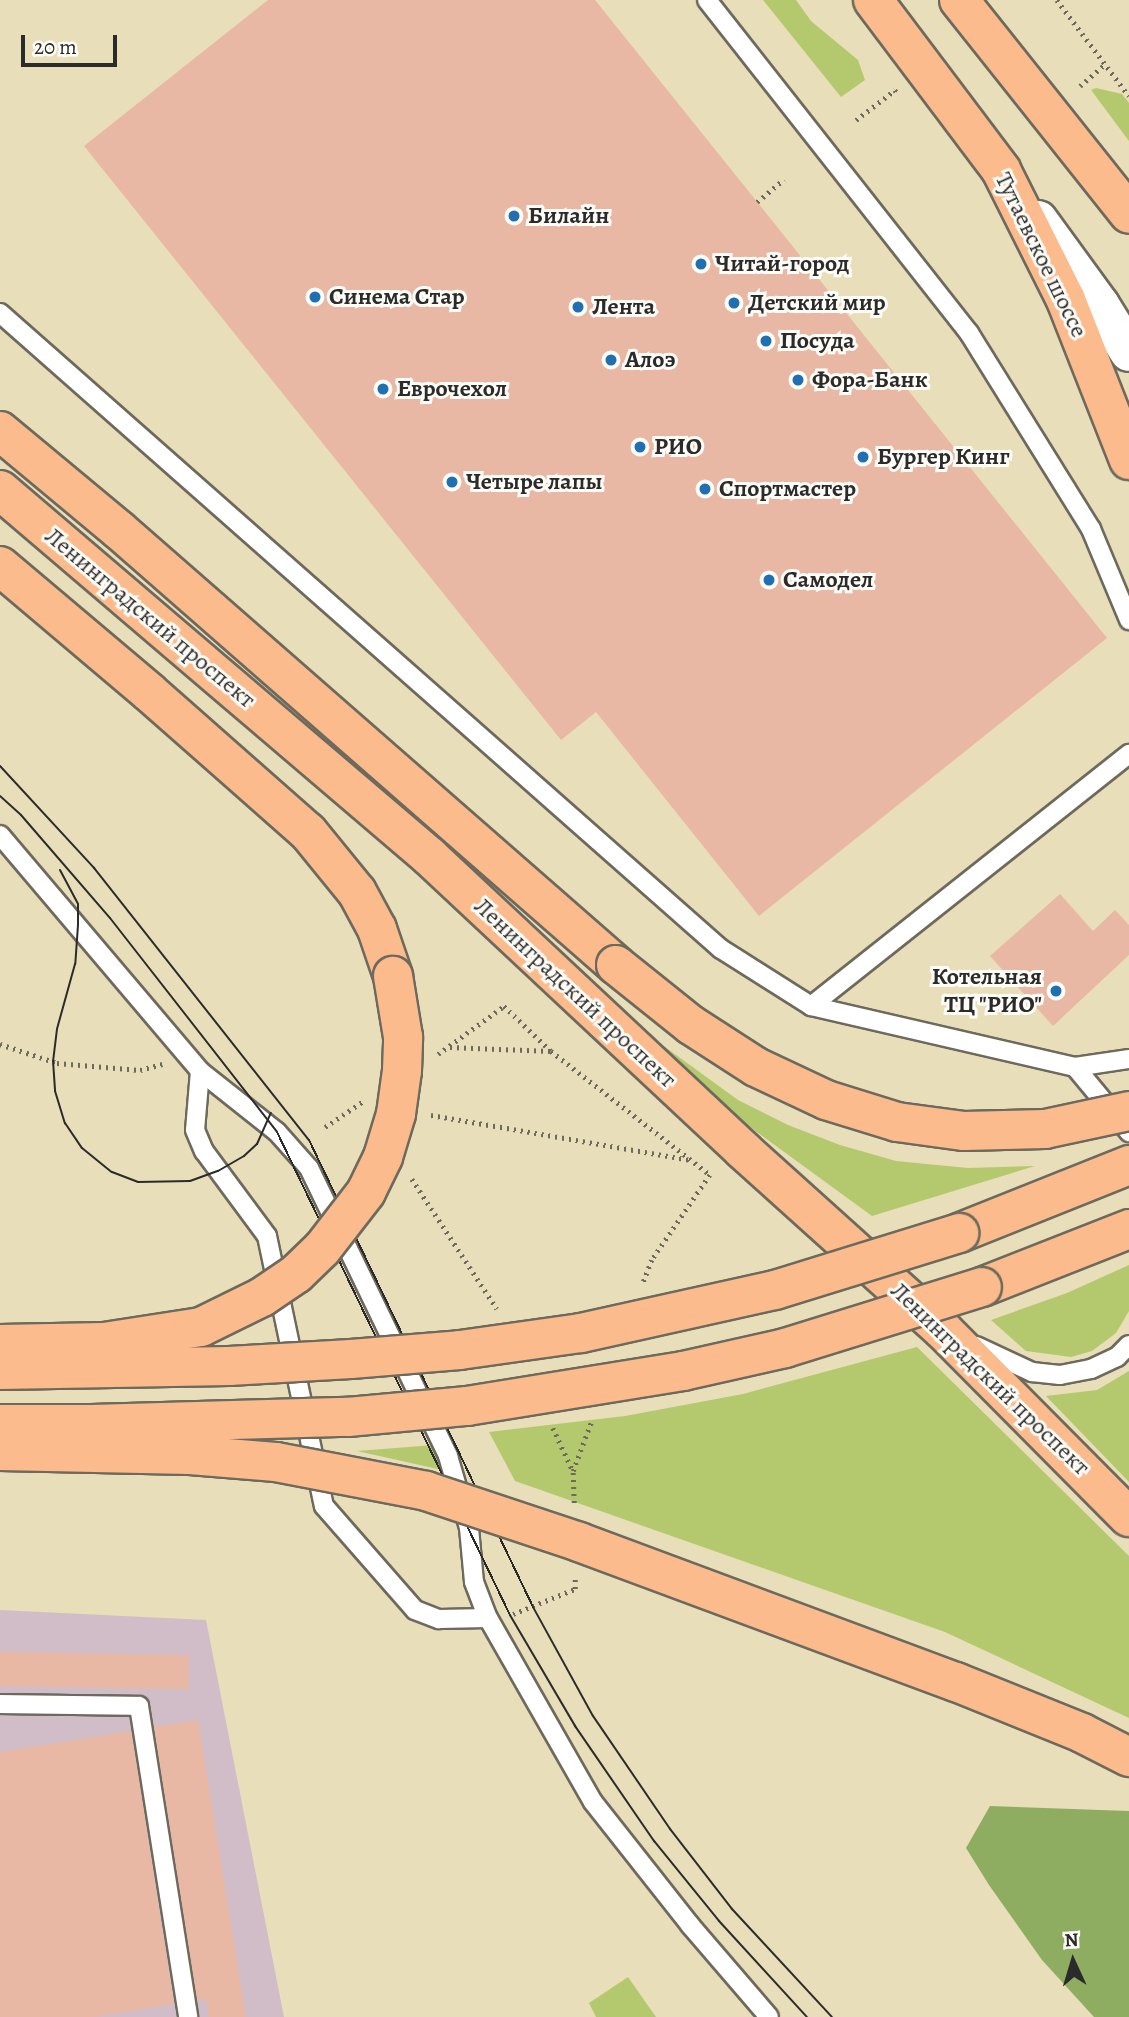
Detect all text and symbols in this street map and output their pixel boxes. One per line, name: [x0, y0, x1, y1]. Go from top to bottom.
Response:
scale bar: [24, 21, 121, 65]
text: 20 m: [34, 33, 77, 61]
street label: Тутаевское шоссе: [989, 168, 1093, 342]
place label: Билайн: [528, 202, 609, 230]
marker: Билайн: [506, 208, 522, 224]
place label: Читай-город: [715, 250, 849, 278]
marker: Читай-город: [693, 256, 709, 272]
place label: Синема Стар: [329, 283, 465, 311]
marker: Синема Стар: [307, 289, 323, 305]
place label: Детский мир: [748, 289, 886, 317]
place label: Лента: [592, 293, 655, 321]
marker: Детский мир: [726, 295, 742, 311]
marker: Лента: [570, 299, 586, 315]
place label: Посуда: [780, 327, 855, 355]
marker: Посуда: [758, 333, 774, 349]
place label: Алоэ: [625, 346, 675, 374]
marker: Алоэ: [603, 352, 619, 368]
place label: Фора-Банк: [812, 366, 928, 394]
marker: Фора-Банк: [790, 372, 806, 388]
place label: Еврочехол: [397, 375, 507, 403]
marker: Еврочехол: [375, 381, 391, 397]
place label: РИО: [654, 433, 702, 461]
marker: РИО: [632, 439, 648, 455]
place label: Бургер Кинг: [877, 443, 1010, 471]
marker: Бургер Кинг: [855, 449, 871, 465]
place label: Четыре лапы: [466, 468, 603, 496]
marker: Четыре лапы: [444, 474, 460, 490]
place label: Спортмастер: [719, 475, 856, 503]
marker: Спортмастер: [697, 481, 713, 497]
street label: Ленинградский проспект: [39, 522, 261, 714]
place label: Самодел: [783, 566, 873, 594]
marker: Самодел: [761, 572, 777, 588]
street label: Ленинградский проспект: [468, 892, 682, 1094]
place label: Котельная ТЦ "РИО": [932, 963, 1042, 1019]
marker: Котельная ТЦ "РИО": [1048, 983, 1064, 999]
street label: Ленинградский проспект: [884, 1276, 1096, 1482]
north arrow: [1038, 1926, 1108, 1996]
text: N: [1064, 1927, 1079, 1954]

